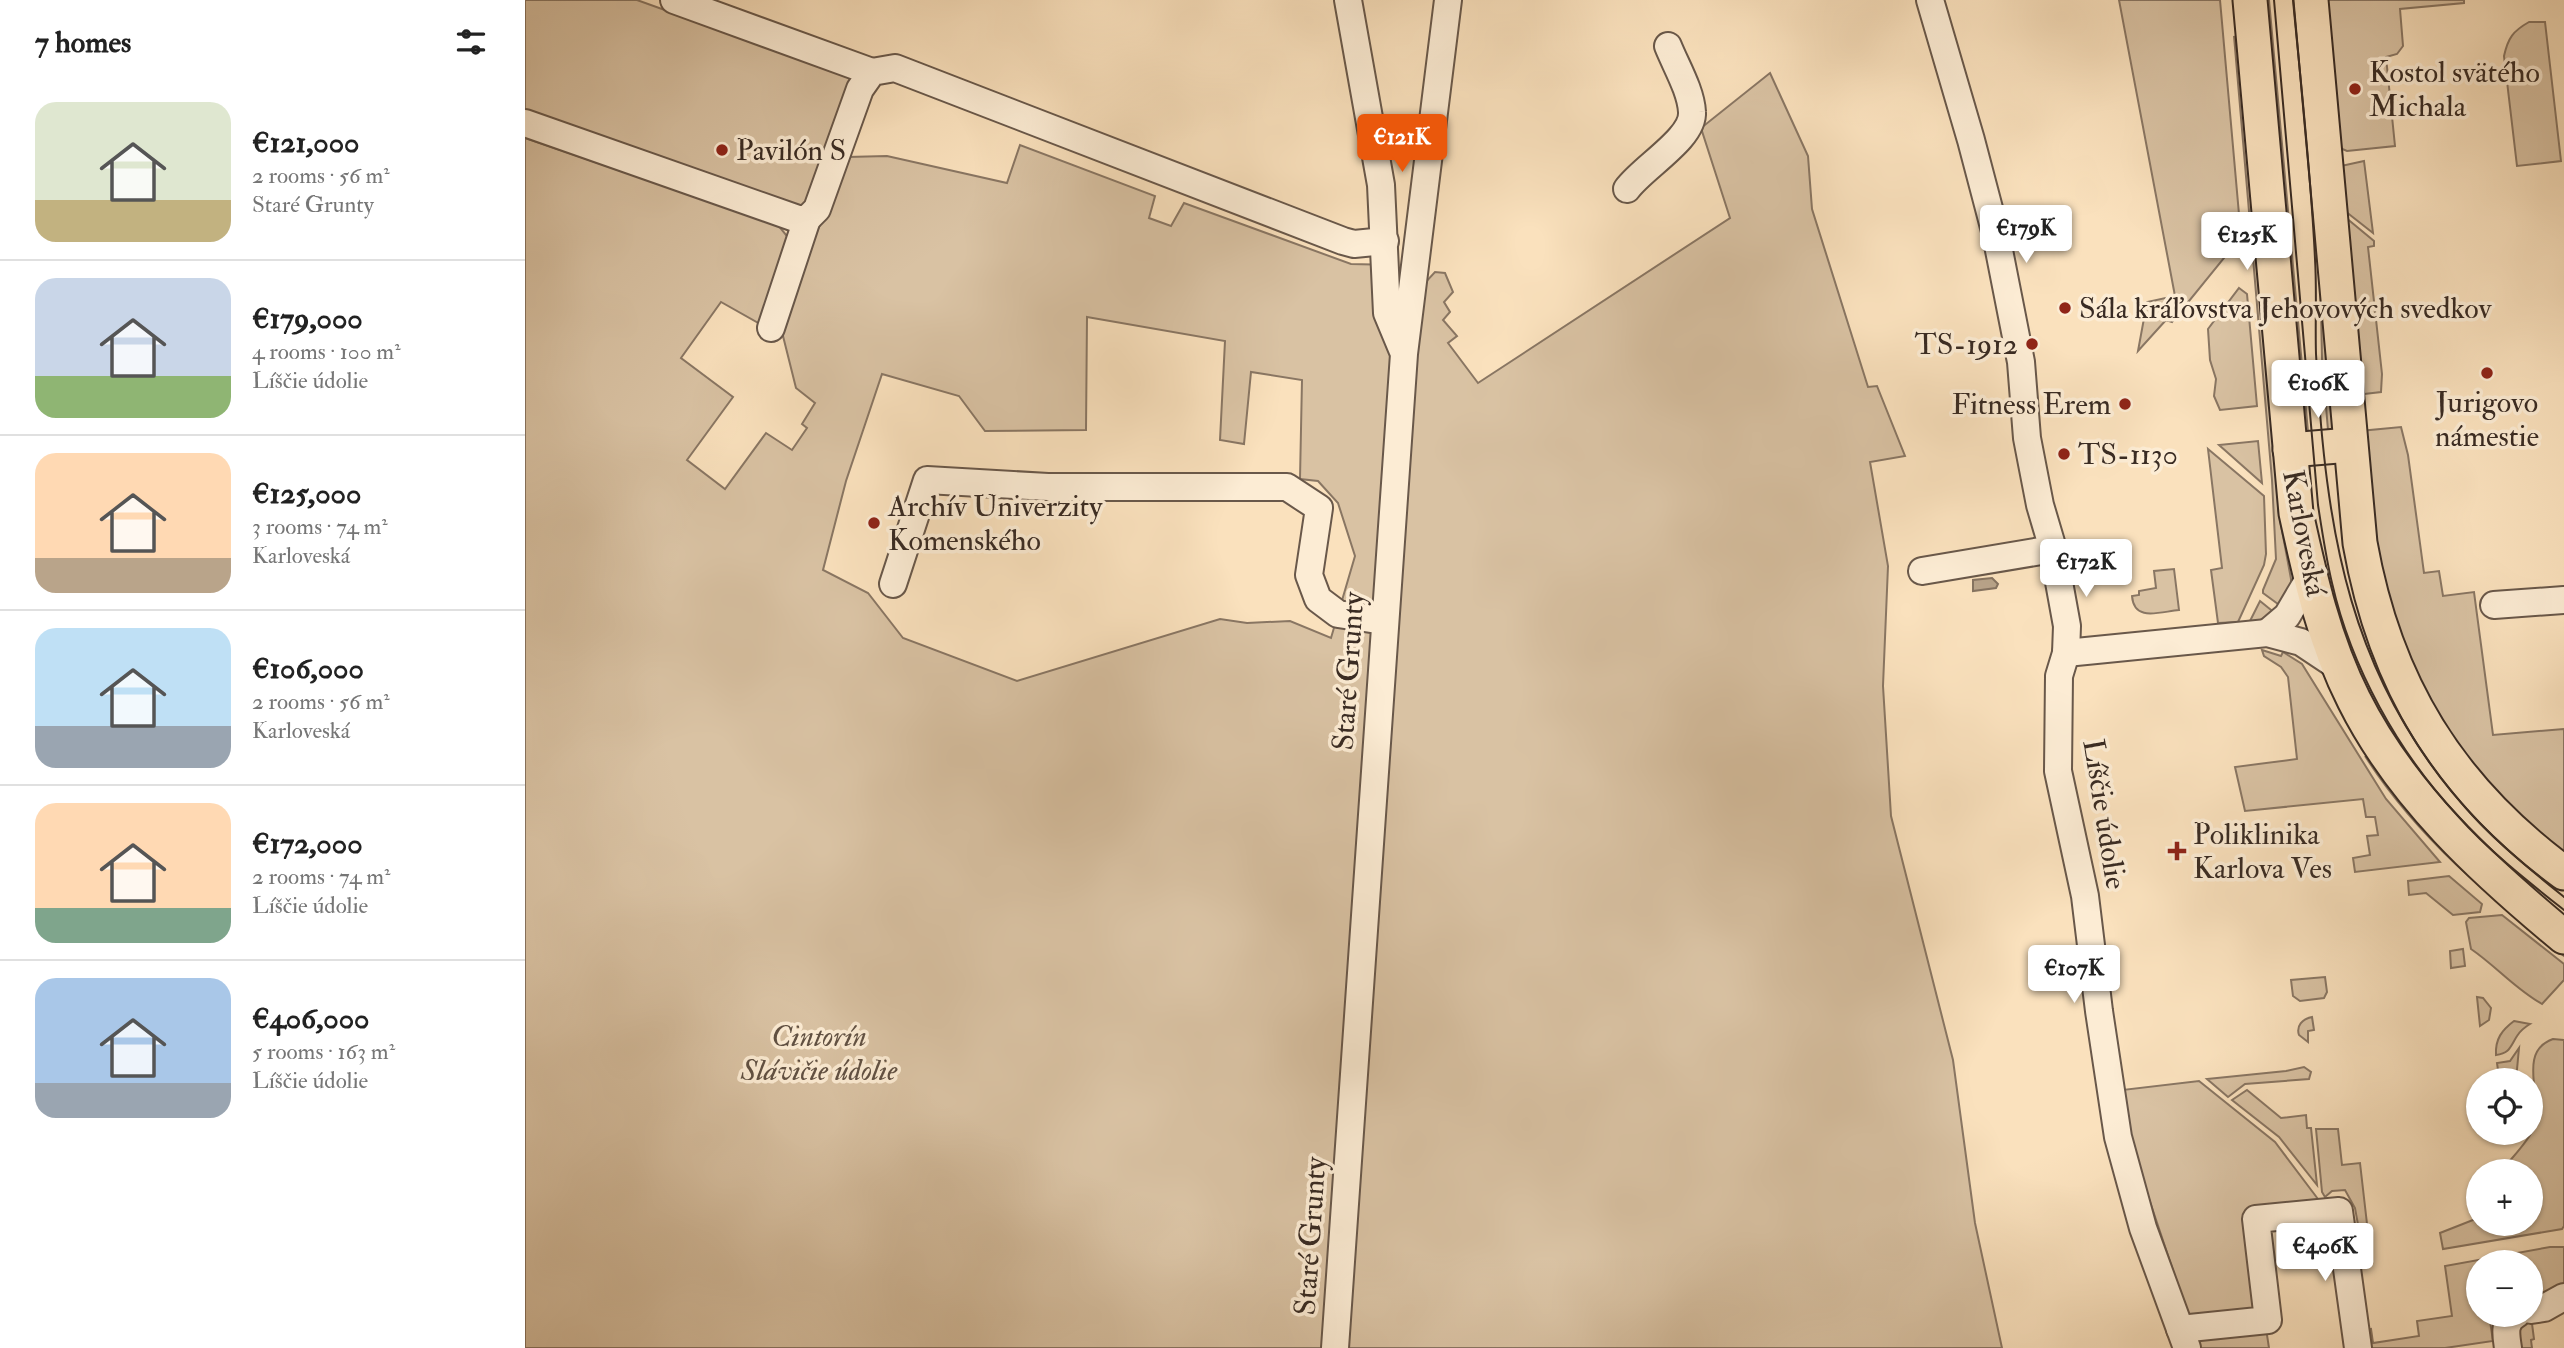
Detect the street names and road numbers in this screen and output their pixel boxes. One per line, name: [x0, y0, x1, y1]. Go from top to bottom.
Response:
street label: Karloveská: [2274, 467, 2335, 600]
street label: Staré Grunty: [1325, 590, 1373, 752]
street label: Líščie údolie: [2074, 736, 2135, 892]
street label: Staré Grunty: [1287, 1155, 1335, 1317]

